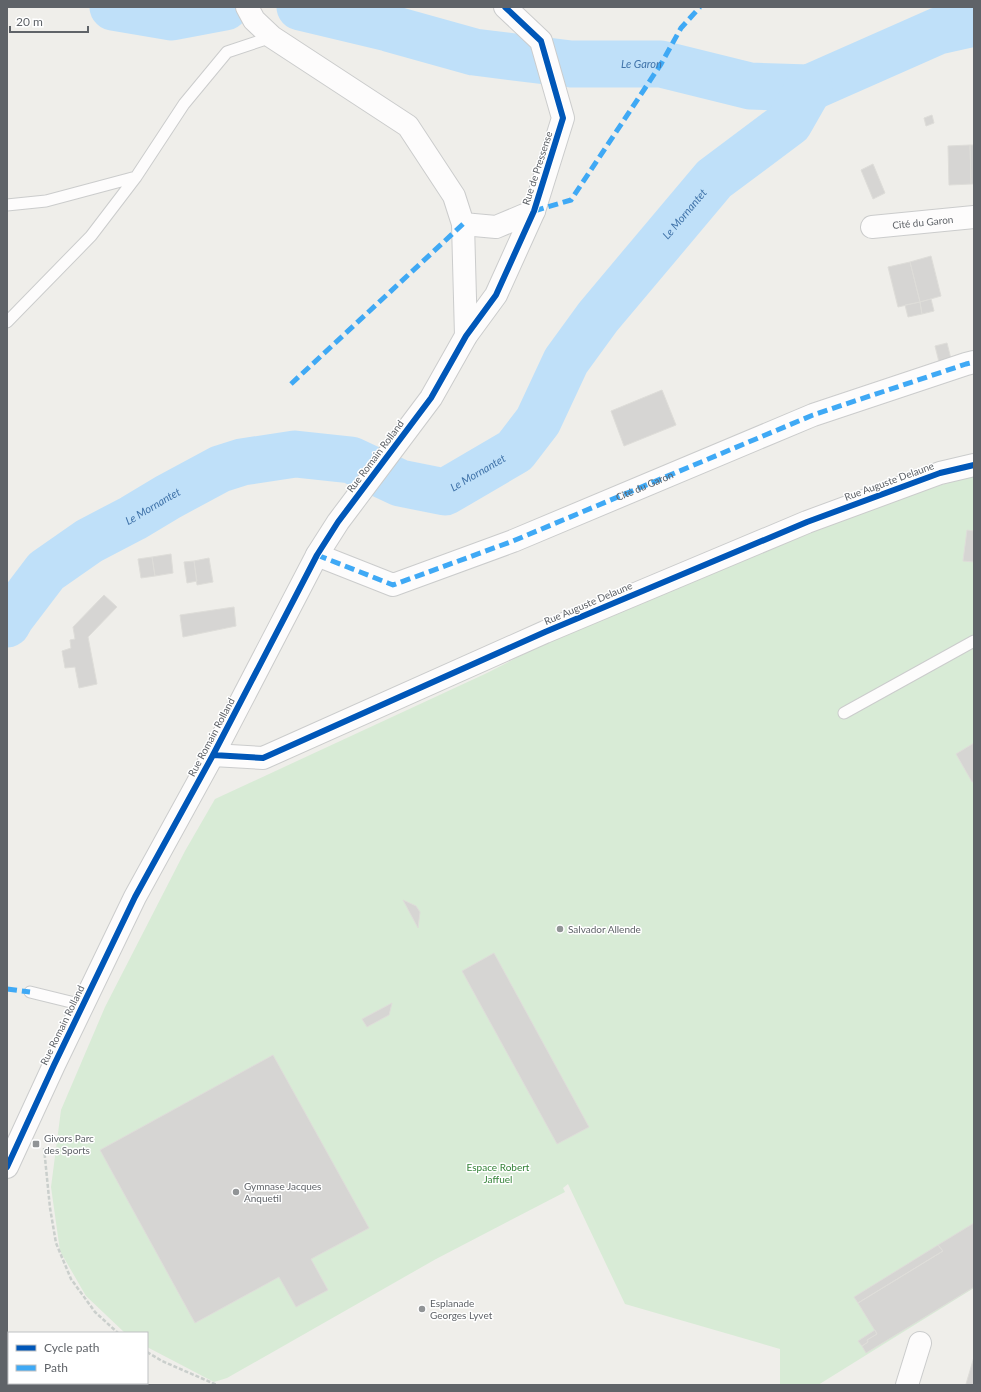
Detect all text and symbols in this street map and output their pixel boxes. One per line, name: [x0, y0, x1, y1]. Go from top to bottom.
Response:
scale bar: [10, 8, 88, 34]
text: 20 m: [16, 14, 43, 29]
water label: Le Garon: [621, 57, 662, 70]
street label: Rue de Pressense: [519, 130, 555, 206]
water label: Le Mornantet: [659, 186, 709, 241]
street label: Cité du Garon: [892, 213, 954, 231]
street label: Rue Romain Rolland: [344, 418, 406, 494]
water label: Le Mornantet: [448, 451, 508, 493]
street label: Rue Auguste Delaune: [843, 459, 935, 503]
street label: Cité du Garon: [614, 468, 675, 503]
water label: Le Mornantet: [123, 485, 182, 527]
street label: Rue Auguste Delaune: [542, 579, 634, 627]
street label: Rue Romain Rolland: [185, 696, 237, 778]
place label: Salvador Allende: [568, 923, 641, 935]
marker: Salvador Allende: [555, 924, 565, 934]
street label: Rue Romain Rolland: [37, 983, 87, 1067]
place label: Givors Parc des Sports: [44, 1132, 94, 1156]
marker: Givors Parc des Sports: [31, 1139, 41, 1149]
park label: Espace Robert Jaffuel: [467, 1161, 530, 1185]
place label: Gymnase Jacques Anquetil: [244, 1180, 321, 1204]
marker: Gymnase Jacques Anquetil: [231, 1187, 241, 1197]
place label: Esplanade Georges Lyvet: [430, 1297, 493, 1321]
marker: Esplanade Georges Lyvet: [417, 1304, 427, 1314]
legend: [8, 1332, 148, 1384]
text: Cycle path: [44, 1340, 99, 1355]
text: Path: [44, 1360, 68, 1375]

